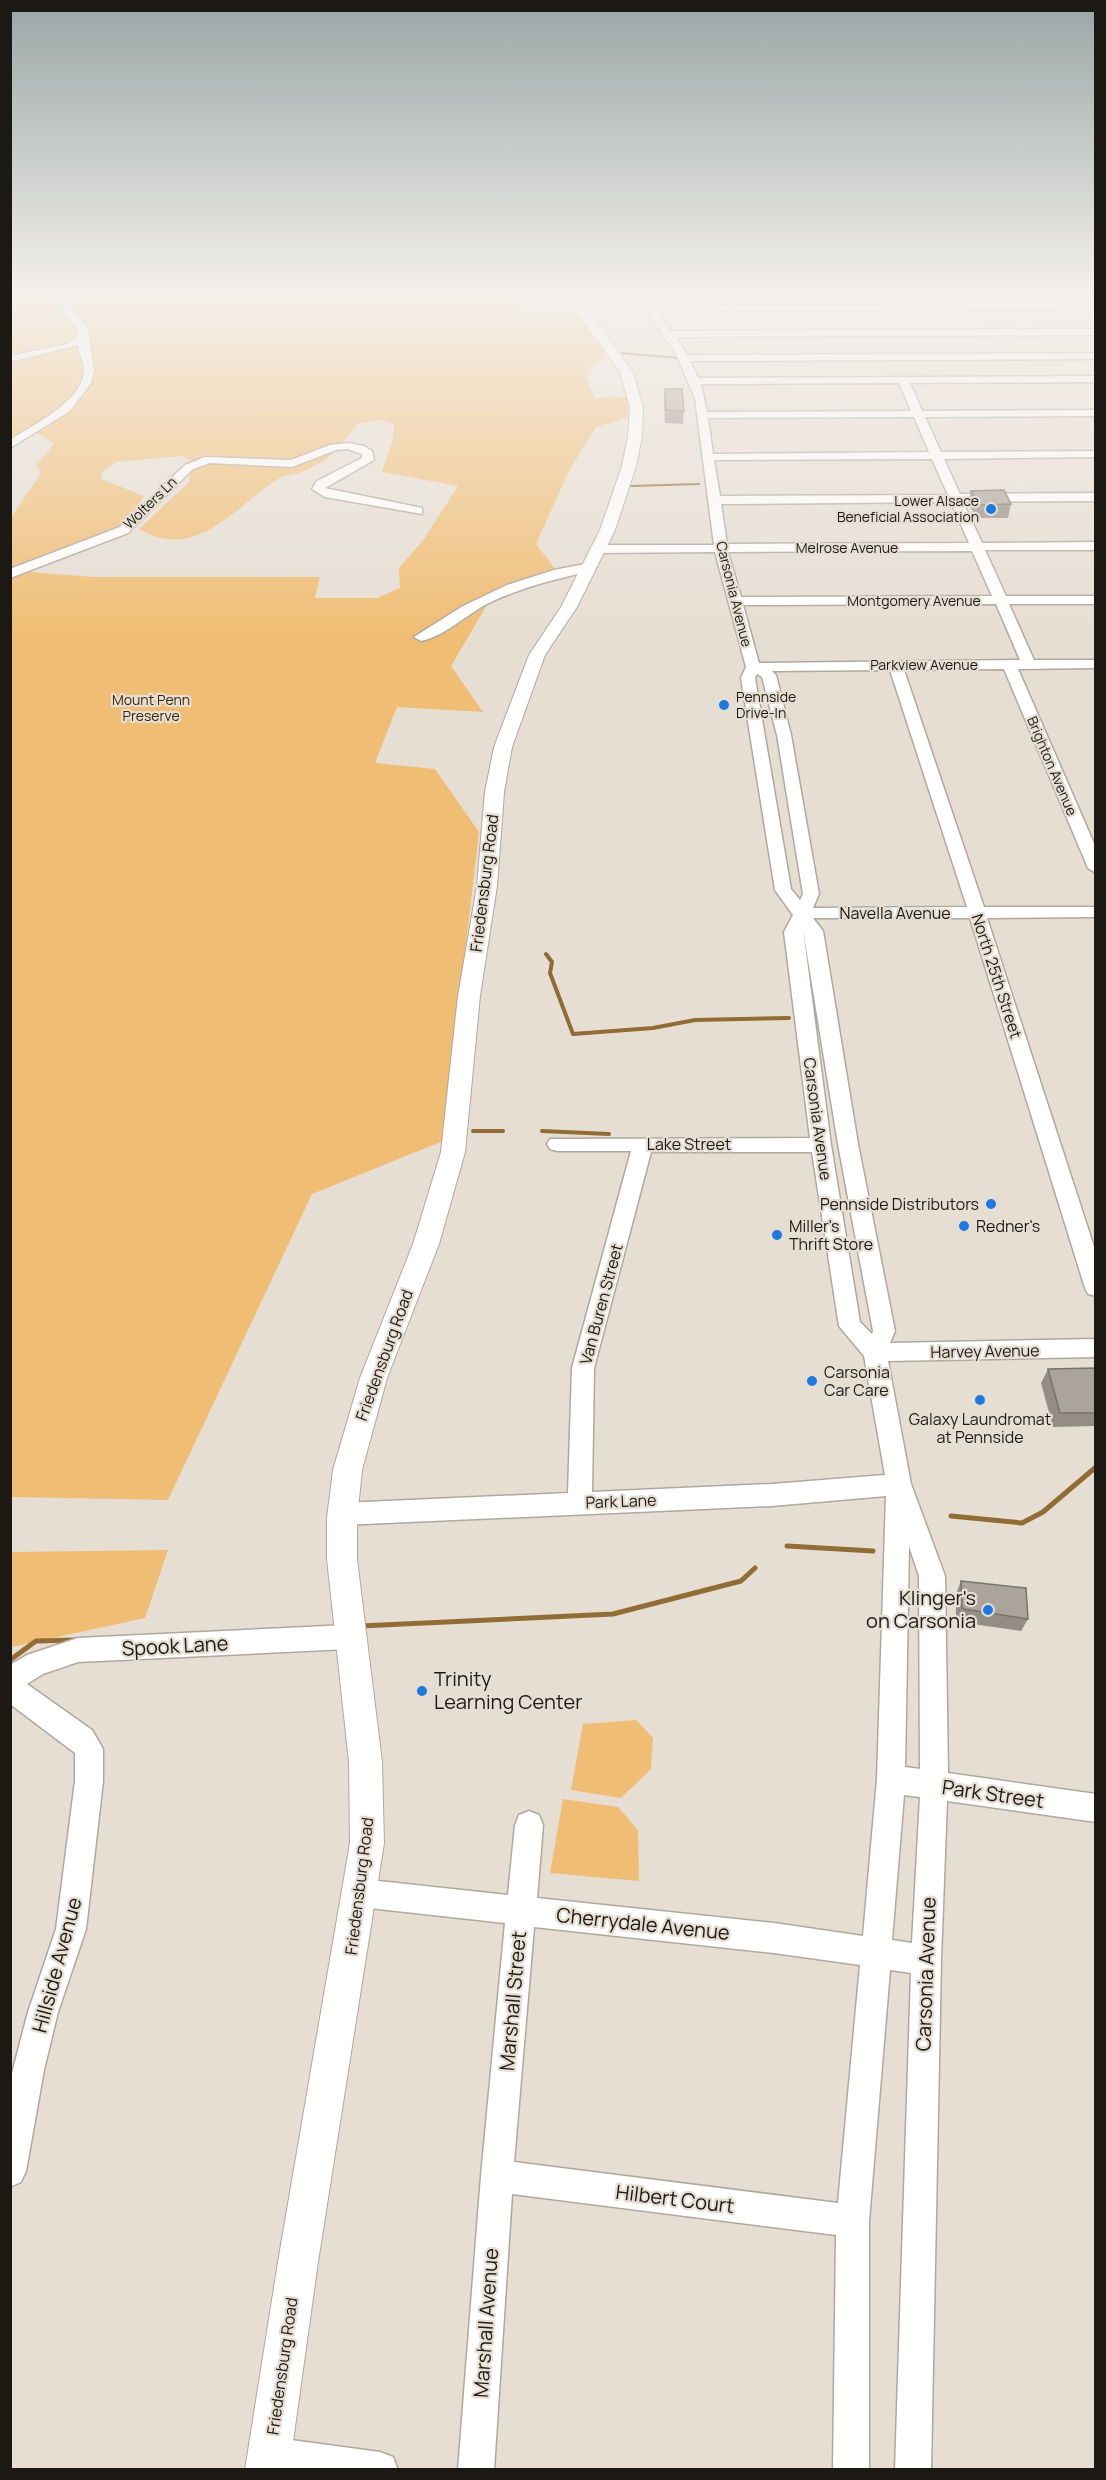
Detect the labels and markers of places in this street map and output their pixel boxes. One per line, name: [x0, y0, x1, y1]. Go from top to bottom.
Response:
place label: Lower Alsace Beneficial Association: [837, 491, 979, 526]
marker: Lower Alsace Beneficial Association: [984, 502, 998, 516]
place label: Pennside Drive-In: [736, 687, 796, 722]
marker: Pennside Drive-In: [717, 698, 731, 712]
place label: Pennside Distributors: [820, 1193, 979, 1215]
marker: Pennside Distributors: [984, 1197, 998, 1211]
place label: Miller's Thrift Store: [789, 1215, 873, 1255]
place label: Redner's: [976, 1215, 1040, 1237]
marker: Redner's: [957, 1219, 971, 1233]
marker: Miller's Thrift Store: [770, 1228, 784, 1242]
place label: Carsonia Car Care: [824, 1361, 890, 1401]
marker: Carsonia Car Care: [805, 1374, 819, 1388]
marker: Galaxy Laundromat at Pennside: [973, 1393, 987, 1407]
place label: Galaxy Laundromat at Pennside: [909, 1408, 1051, 1448]
place label: Klinger's on Carsonia: [866, 1584, 976, 1634]
marker: Klinger's on Carsonia: [981, 1603, 995, 1617]
place label: Trinity Learning Center: [434, 1665, 582, 1715]
marker: Trinity Learning Center: [415, 1684, 429, 1698]

